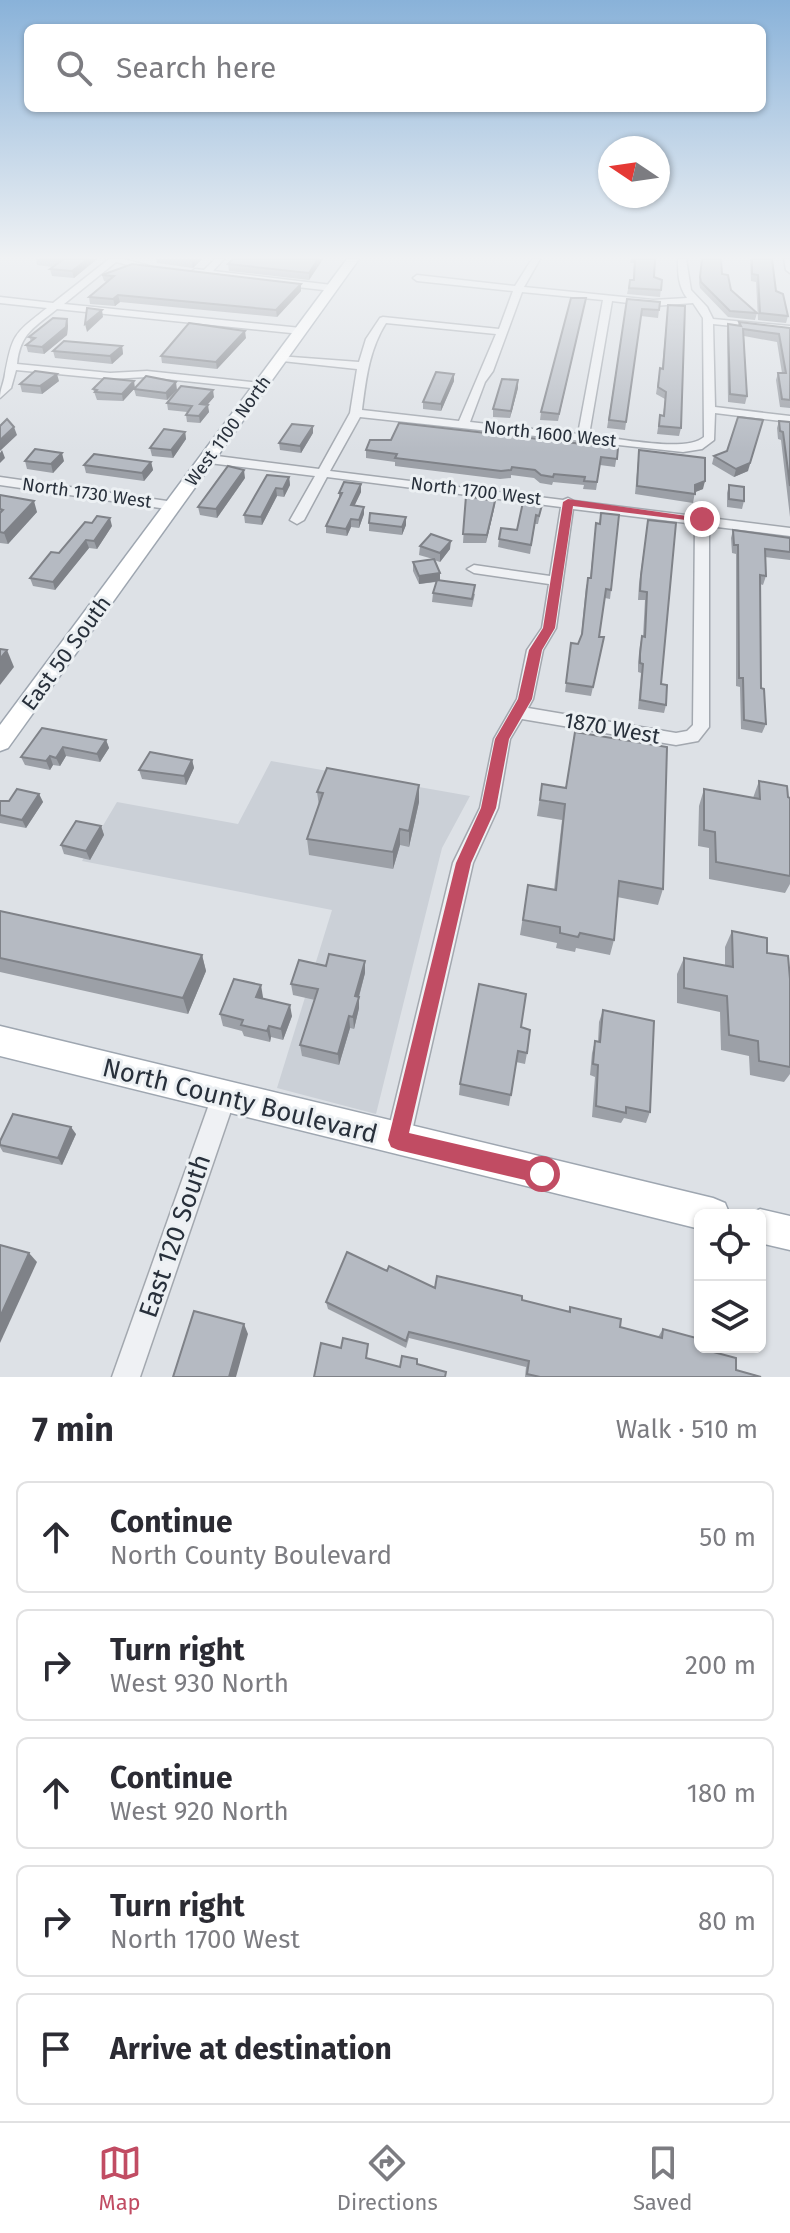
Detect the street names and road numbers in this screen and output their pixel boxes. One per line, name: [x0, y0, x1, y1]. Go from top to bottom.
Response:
street label: West 1100 North: [181, 371, 275, 491]
street label: North 1600 West: [483, 416, 618, 452]
street label: North 1700 West: [409, 472, 543, 510]
street label: North 1730 West: [21, 473, 154, 513]
street label: East 50 South: [15, 590, 117, 716]
street label: 1870 West: [562, 706, 662, 750]
street label: North County Boulevard: [99, 1052, 381, 1150]
street label: East 120 South: [133, 1150, 217, 1322]

